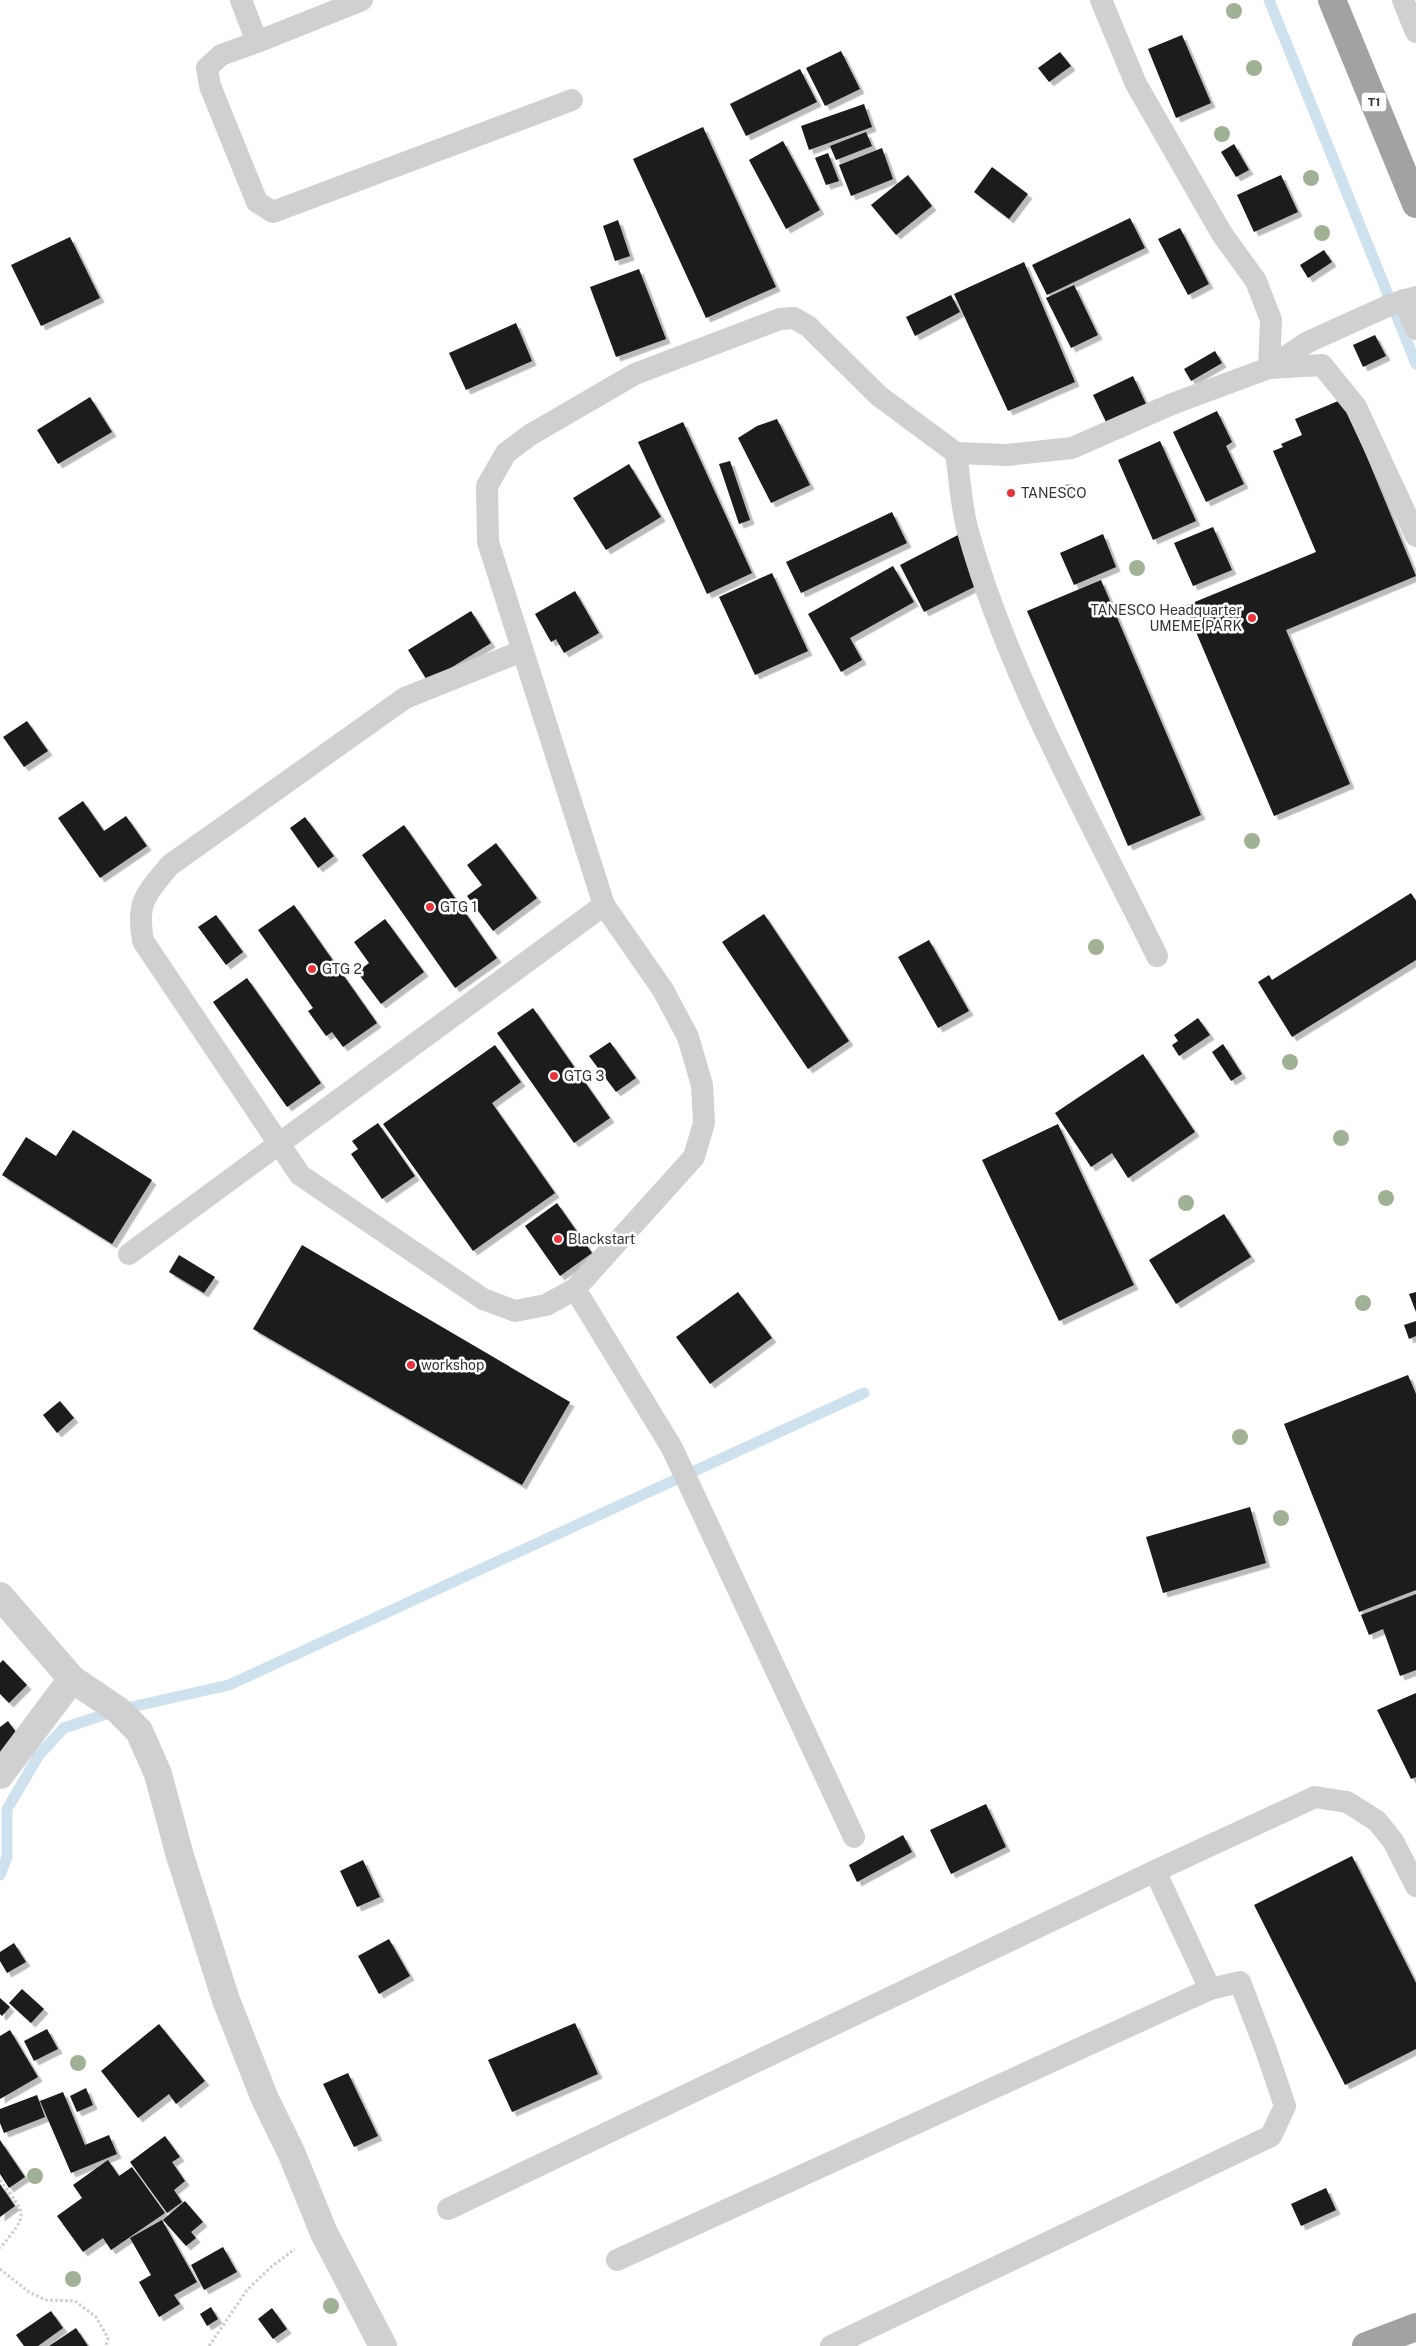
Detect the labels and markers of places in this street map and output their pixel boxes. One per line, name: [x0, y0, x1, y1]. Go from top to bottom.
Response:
place label: TANESCO: [1021, 485, 1086, 501]
marker: TANESCO: [1005, 487, 1017, 499]
place label: TANESCO Headquarter UMEME PARK: [1090, 602, 1242, 634]
marker: TANESCO Headquarter UMEME PARK: [1246, 612, 1258, 624]
place label: GTG 1: [440, 899, 477, 915]
marker: GTG 1: [424, 901, 436, 913]
place label: GTG 2: [322, 961, 362, 977]
marker: GTG 2: [306, 963, 318, 975]
place label: GTG 3: [564, 1068, 605, 1084]
marker: GTG 3: [548, 1070, 560, 1082]
place label: Blackstart: [568, 1231, 635, 1247]
marker: Blackstart: [552, 1233, 564, 1245]
place label: workshop: [421, 1357, 484, 1373]
marker: workshop: [405, 1359, 417, 1371]

